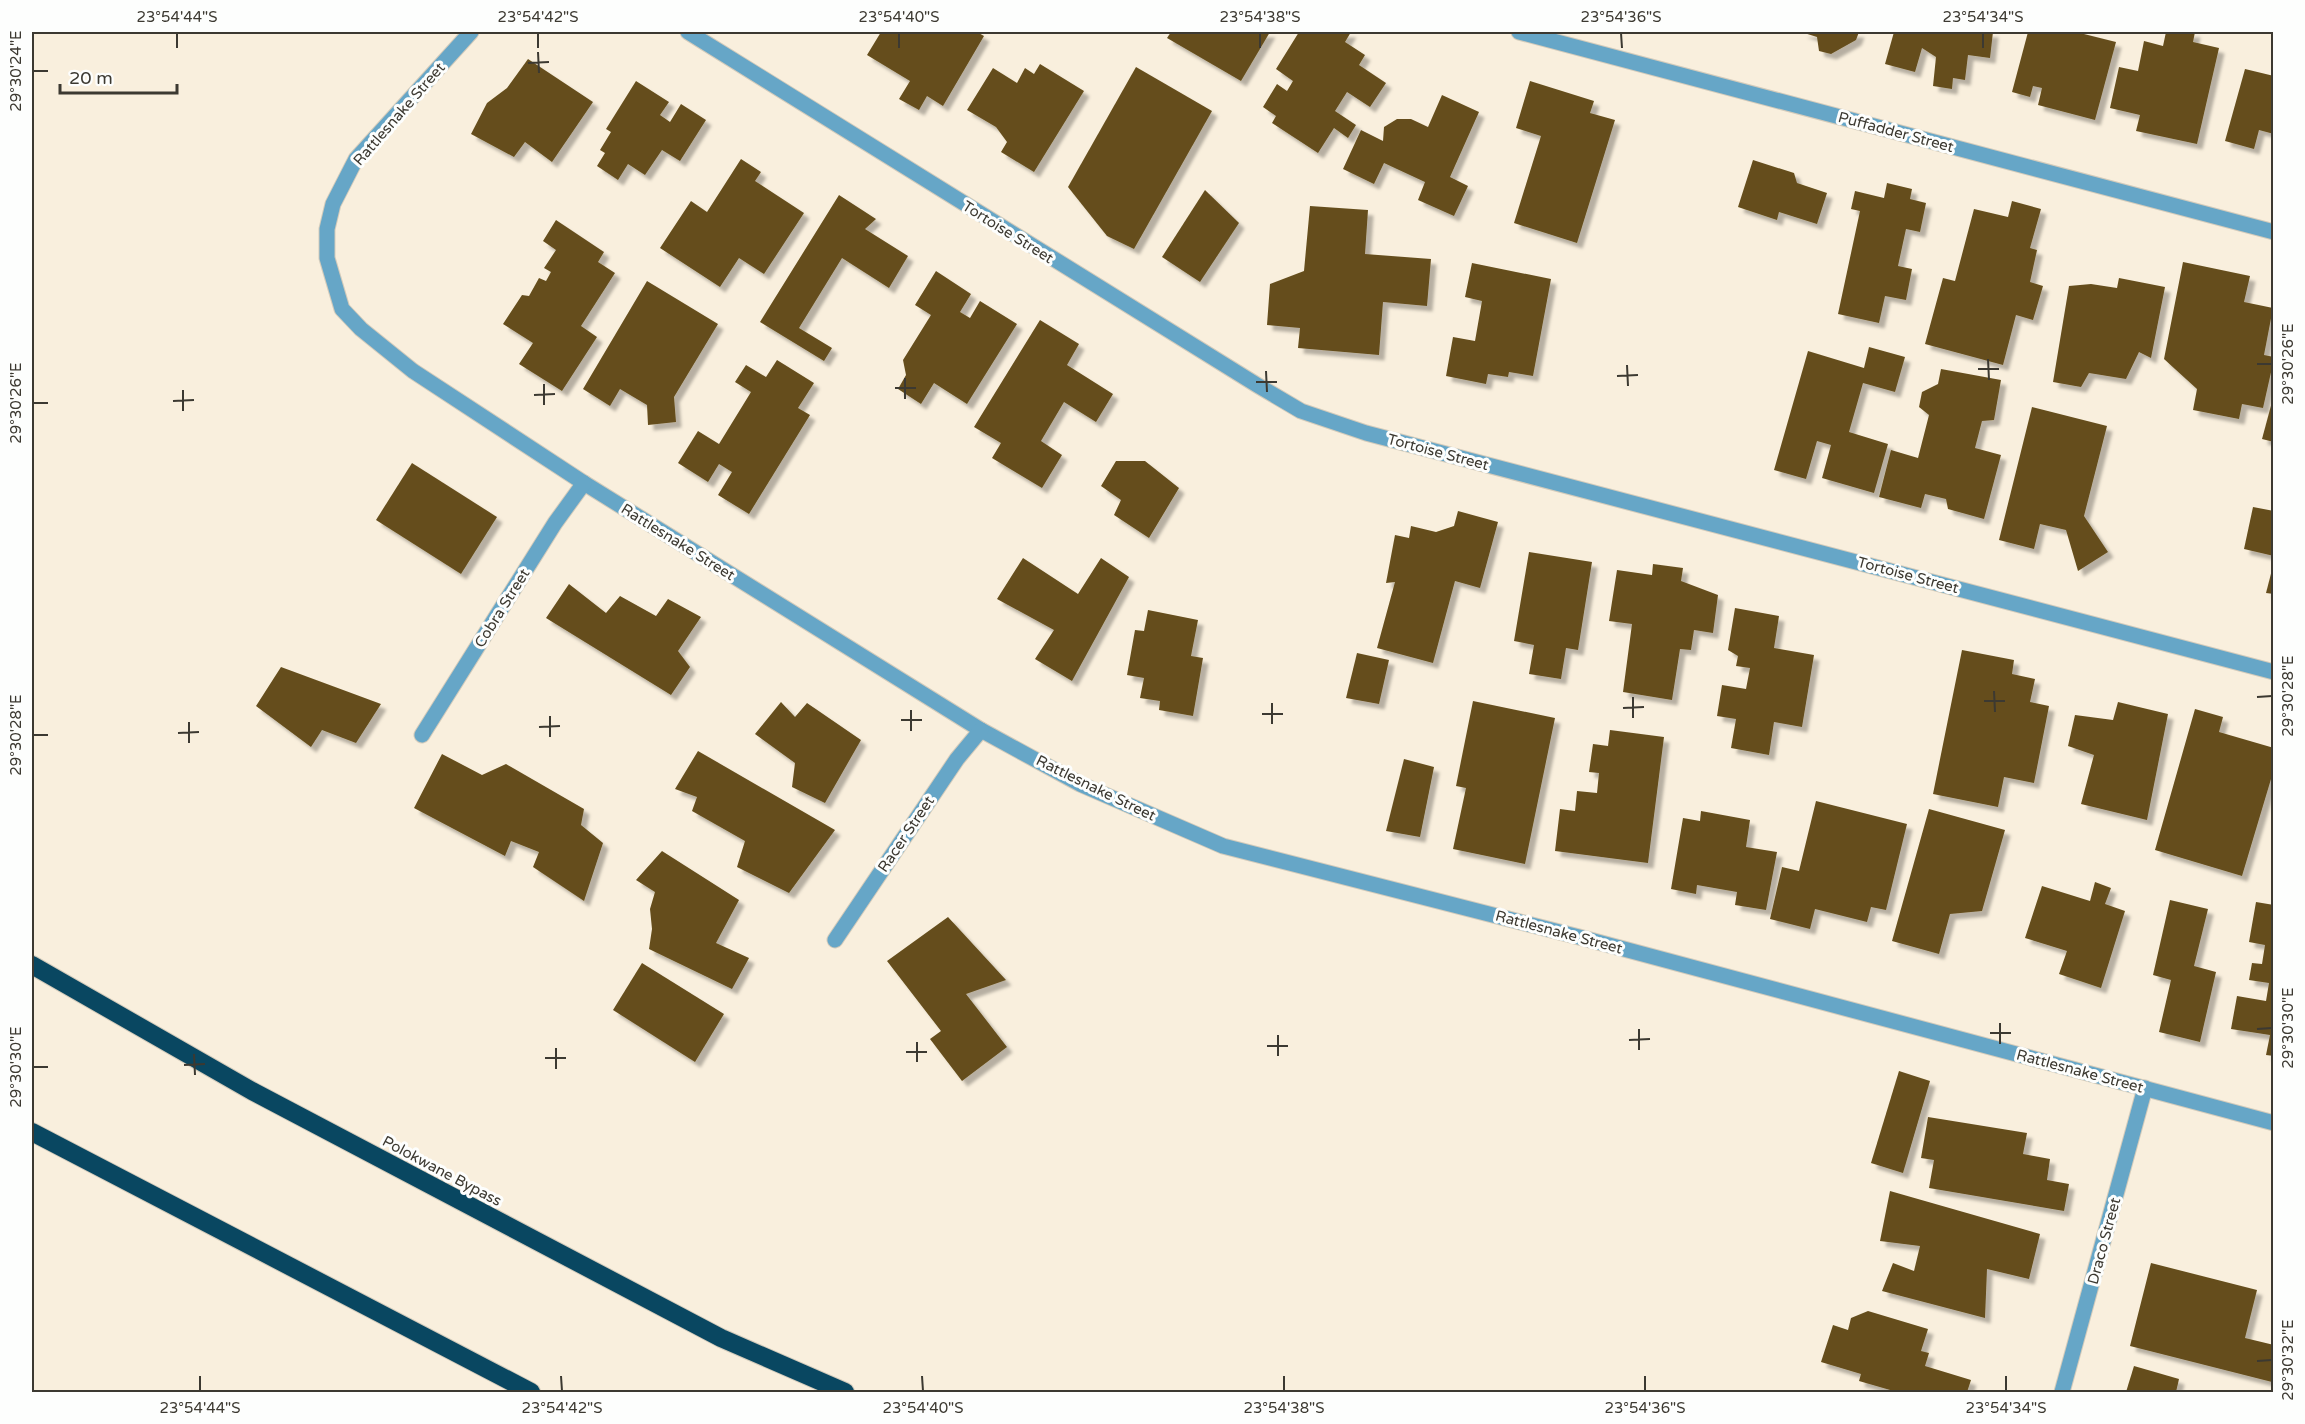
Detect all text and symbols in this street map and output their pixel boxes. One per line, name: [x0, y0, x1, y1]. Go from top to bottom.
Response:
text: 23°54'44"S: [137, 8, 217, 26]
text: 23°54'42"S: [498, 8, 578, 26]
text: 23°54'40"S: [859, 8, 939, 26]
text: 23°54'38"S: [1220, 8, 1300, 26]
text: 23°54'36"S: [1581, 8, 1661, 26]
text: 23°54'34"S: [1943, 8, 2023, 26]
text: 29°30'24"E: [7, 30, 25, 112]
scale bar: [60, 57, 177, 95]
street label: Rattlesnake Street: [349, 59, 449, 169]
text: 20 m: [69, 67, 113, 89]
street label: Puffadder Street: [1836, 108, 1956, 156]
street label: Tortoise Street: [959, 197, 1057, 267]
text: 29°30'26"E: [2279, 323, 2297, 405]
text: 29°30'26"E: [7, 362, 25, 444]
street label: Tortoise Street: [1385, 430, 1491, 474]
street label: Rattlesnake Street: [618, 500, 738, 584]
street label: Tortoise Street: [1855, 553, 1961, 597]
street label: Cobra Street: [471, 565, 534, 651]
text: 29°30'28"E: [2279, 655, 2297, 737]
text: 29°30'28"E: [7, 694, 25, 776]
street label: Rattlesnake Street: [1033, 751, 1159, 825]
street label: Racer Street: [874, 792, 938, 876]
street label: Rattlesnake Street: [1494, 906, 1625, 958]
text: 29°30'30"E: [2279, 987, 2297, 1069]
text: 29°30'30"E: [7, 1026, 25, 1108]
street label: Rattlesnake Street: [2015, 1045, 2146, 1097]
street label: Polokwane Bypass: [379, 1132, 505, 1210]
street label: Draco Street: [2084, 1195, 2124, 1286]
text: 29°30'32"E: [2279, 1319, 2297, 1401]
text: 23°54'44"S: [160, 1399, 240, 1417]
text: 23°54'42"S: [522, 1399, 602, 1417]
text: 23°54'40"S: [883, 1399, 963, 1417]
text: 23°54'38"S: [1244, 1399, 1324, 1417]
text: 23°54'36"S: [1605, 1399, 1685, 1417]
text: 23°54'34"S: [1966, 1399, 2046, 1417]

